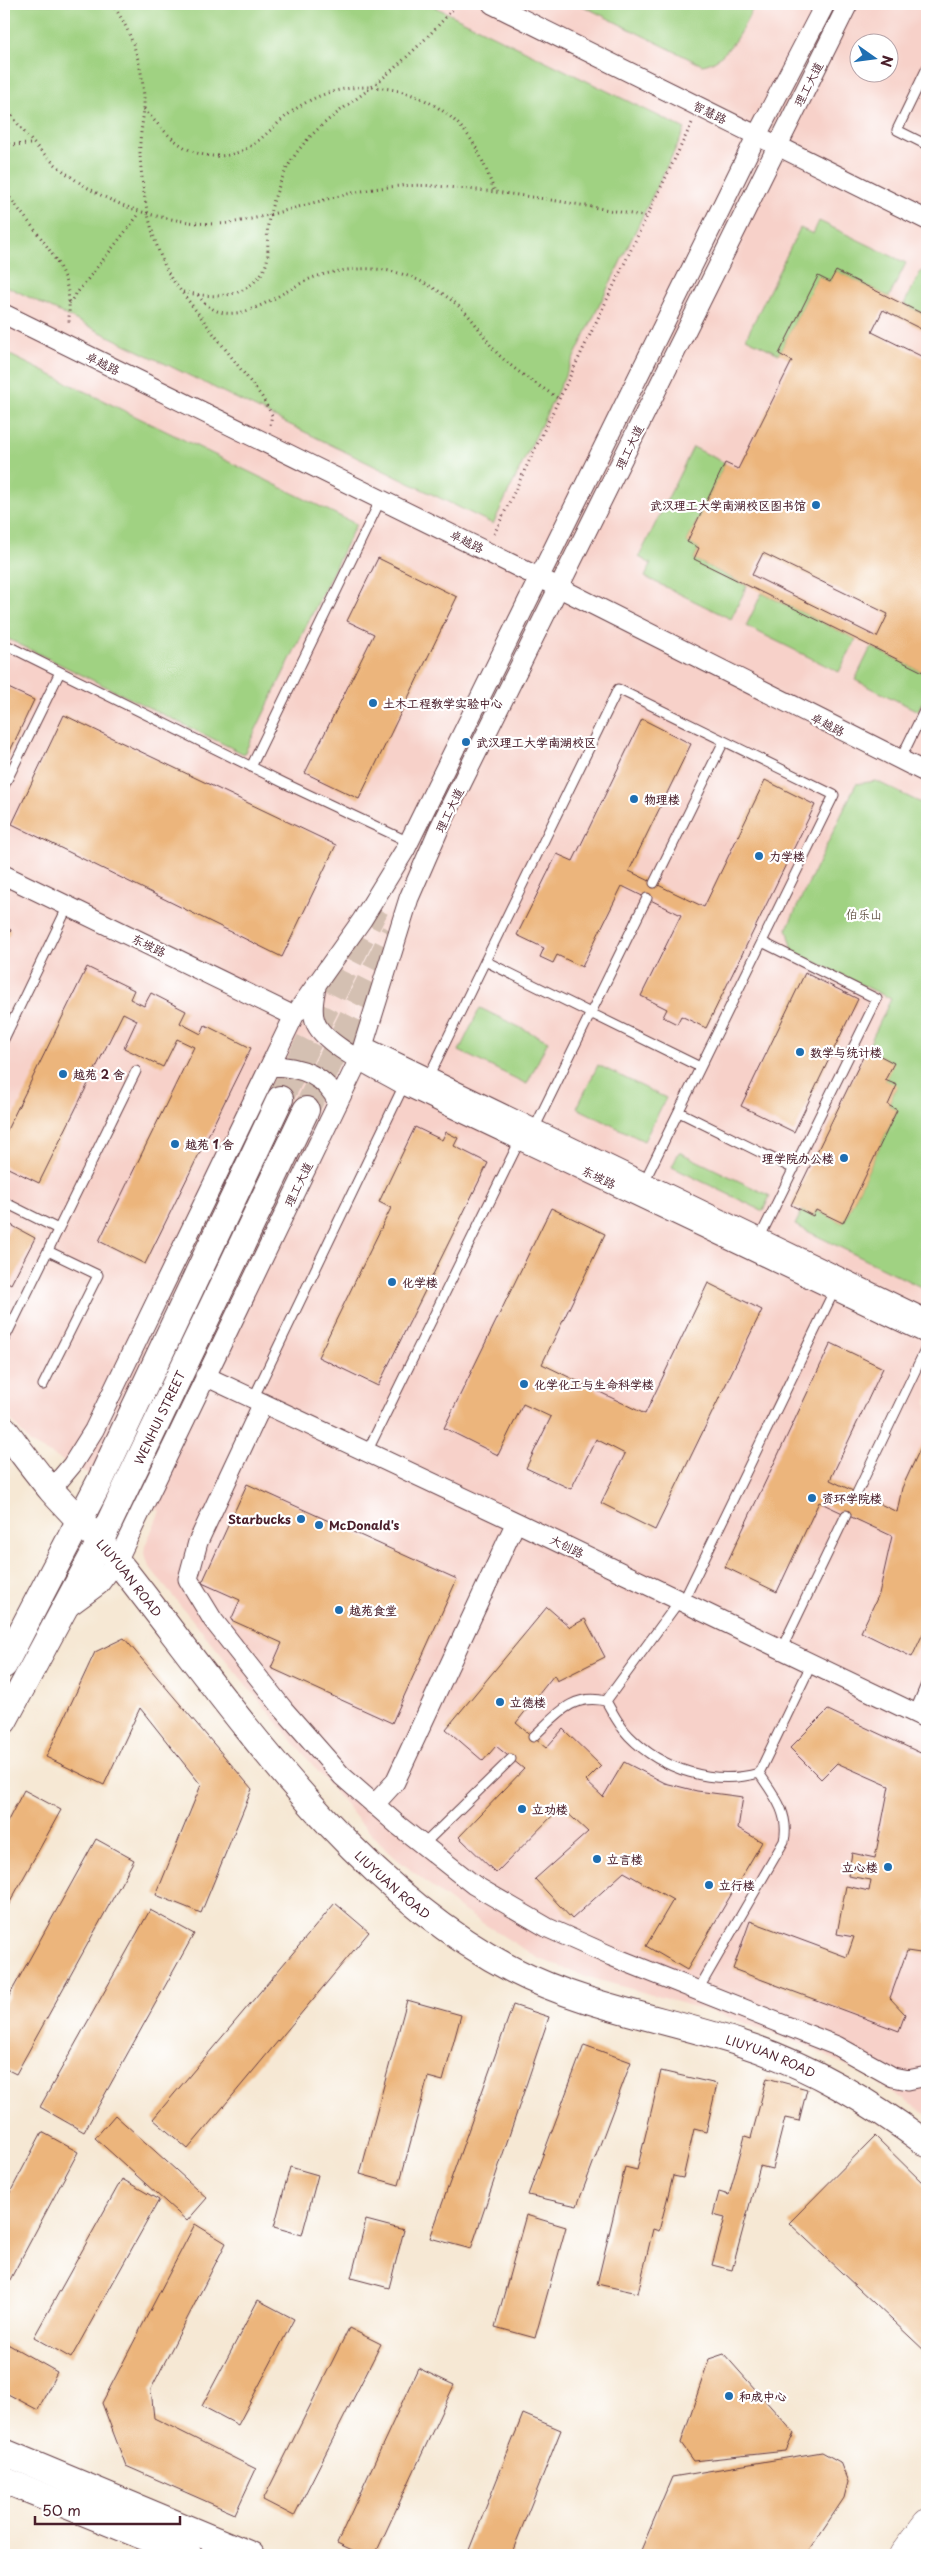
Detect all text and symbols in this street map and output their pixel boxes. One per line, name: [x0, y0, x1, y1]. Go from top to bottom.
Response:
north arrow: [848, 32, 898, 82]
text: N: [876, 53, 899, 69]
street label: 理工大道: [789, 59, 827, 109]
street label: 智慧路: [690, 96, 730, 128]
street label: 卓越路: [83, 347, 123, 379]
street label: 理工大道: [610, 421, 648, 473]
place label: 武汉理工大学南湖校区图书馆: [650, 496, 806, 514]
marker: 武汉理工大学南湖校区图书馆: [810, 499, 822, 511]
street label: 卓越路: [447, 525, 487, 557]
place label: 土木工程教学实验中心: [383, 694, 503, 712]
marker: 土木工程教学实验中心: [367, 697, 379, 709]
street label: 卓越路: [808, 708, 848, 740]
place label: 武汉理工大学南湖校区: [476, 733, 596, 751]
marker: 武汉理工大学南湖校区: [460, 736, 472, 748]
street label: 理工大道: [430, 784, 468, 836]
place label: 物理楼: [644, 790, 680, 808]
marker: 物理楼: [628, 793, 640, 805]
place label: 力学楼: [769, 847, 805, 865]
marker: 力学楼: [753, 850, 765, 862]
park label: 伯乐山: [846, 905, 882, 923]
street label: 东坡路: [129, 929, 169, 961]
place label: 数学与统计楼: [810, 1043, 882, 1061]
marker: 数学与统计楼: [794, 1046, 806, 1058]
place label: 越苑 2 舍: [73, 1065, 125, 1083]
marker: 越苑 2 舍: [57, 1068, 69, 1080]
place label: 越苑 1 舍: [185, 1135, 234, 1153]
marker: 越苑 1 舍: [169, 1138, 181, 1150]
place label: 理学院办公楼: [762, 1149, 834, 1167]
marker: 理学院办公楼: [838, 1152, 850, 1164]
street label: 理工大道: [279, 1158, 317, 1210]
street label: 东坡路: [579, 1161, 619, 1193]
place label: 化学楼: [402, 1273, 438, 1291]
marker: 化学楼: [386, 1276, 398, 1288]
street label: WENHUI STREET: [129, 1367, 190, 1467]
place label: 化学化工与生命科学楼: [534, 1375, 654, 1393]
marker: 化学化工与生命科学楼: [518, 1378, 530, 1390]
place label: 资环学院楼: [822, 1489, 882, 1507]
marker: 资环学院楼: [806, 1492, 818, 1504]
place label: Starbucks: [228, 1510, 291, 1528]
marker: Starbucks: [295, 1513, 307, 1525]
place label: McDonald's: [329, 1516, 399, 1534]
marker: McDonald's: [313, 1519, 325, 1531]
street label: 大创路: [547, 1530, 587, 1562]
street label: LIUYUAN ROAD: [93, 1535, 166, 1620]
place label: 越苑食堂: [349, 1601, 397, 1619]
marker: 越苑食堂: [333, 1604, 345, 1616]
place label: 立德楼: [510, 1693, 546, 1711]
marker: 立德楼: [494, 1696, 506, 1708]
place label: 立功楼: [532, 1800, 568, 1818]
marker: 立功楼: [516, 1803, 528, 1815]
street label: LIUYUAN ROAD: [351, 1847, 434, 1923]
place label: 立言楼: [607, 1850, 643, 1868]
marker: 立言楼: [591, 1853, 603, 1865]
place label: 立心楼: [842, 1858, 878, 1876]
marker: 立心楼: [882, 1861, 894, 1873]
place label: 立行楼: [719, 1876, 755, 1894]
marker: 立行楼: [703, 1879, 715, 1891]
street label: LIUYUAN ROAD: [724, 2030, 819, 2082]
place label: 和成中心: [739, 2387, 787, 2405]
marker: 和成中心: [723, 2390, 735, 2402]
scale bar: [35, 2494, 180, 2526]
text: 50 m: [42, 2498, 81, 2521]

